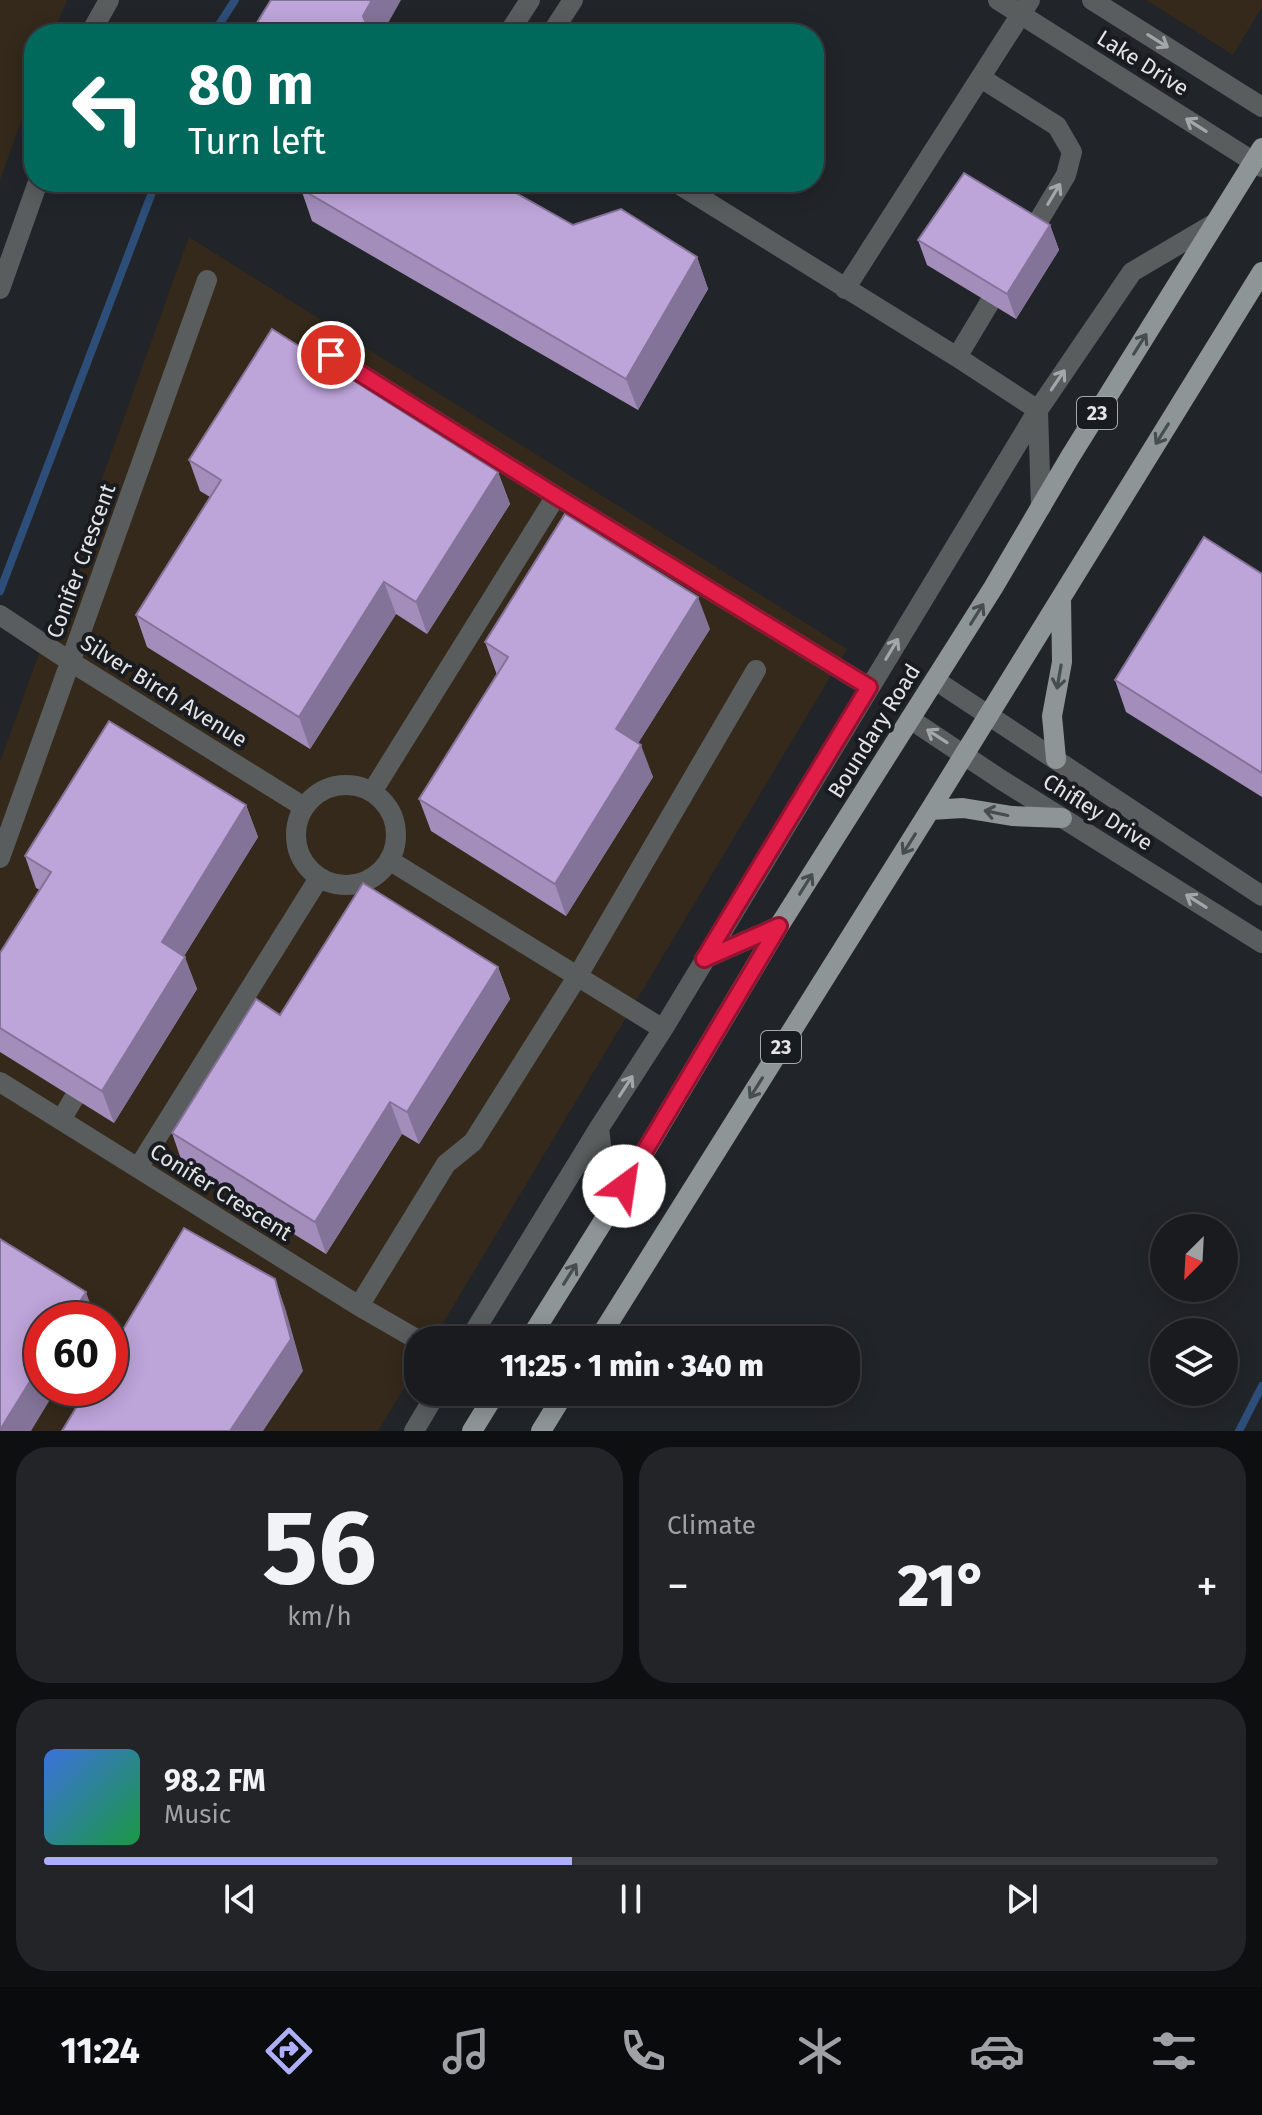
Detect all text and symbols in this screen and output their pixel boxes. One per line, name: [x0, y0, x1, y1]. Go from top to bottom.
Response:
street label: Lake Drive: [1092, 24, 1194, 102]
one-way arrow: [1146, 34, 1169, 50]
text: 80 m: [188, 52, 314, 119]
icon: left: [56, 56, 160, 160]
one-way arrow: [1185, 117, 1208, 133]
text: Turn left: [188, 120, 326, 164]
one-way arrow: [1046, 183, 1062, 206]
pin: [297, 321, 365, 389]
icon: arrive: [309, 333, 353, 377]
one-way arrow: [1133, 333, 1149, 356]
one-way arrow: [1050, 370, 1066, 392]
road number: 23: [1077, 397, 1117, 429]
one-way arrow: [1154, 422, 1170, 445]
street label: Conifer Crescent: [41, 480, 121, 642]
one-way arrow: [969, 603, 985, 626]
street label: Silver Birch Avenue: [76, 629, 252, 753]
one-way arrow: [885, 638, 901, 661]
street label: Boundary Road: [822, 659, 926, 803]
one-way arrow: [1051, 664, 1066, 689]
one-way arrow: [926, 728, 949, 744]
street label: Chifley Drive: [1038, 768, 1158, 856]
one-way arrow: [984, 805, 1009, 820]
one-way arrow: [900, 832, 916, 855]
one-way arrow: [799, 873, 815, 896]
one-way arrow: [1185, 893, 1208, 909]
road number: 23: [761, 1031, 801, 1063]
one-way arrow: [617, 1076, 634, 1098]
one-way arrow: [747, 1076, 763, 1099]
street label: Conifer Crescent: [145, 1138, 297, 1246]
position arrow: [582, 1144, 666, 1228]
north arrow: [1150, 1214, 1238, 1302]
map controls: [1150, 1214, 1238, 1406]
one-way arrow: [562, 1263, 578, 1286]
speed limit sign: 60: [24, 1302, 128, 1406]
button: layers: [1150, 1318, 1238, 1406]
text: 11:25 · 1 min · 340 m: [500, 1348, 764, 1384]
text: 56: [262, 1486, 377, 1611]
text: Climate: [667, 1510, 756, 1541]
text: 21°: [898, 1550, 987, 1622]
text: −: [667, 1560, 689, 1613]
text: +: [1196, 1560, 1218, 1613]
text: km/h: [287, 1601, 352, 1632]
text: 98.2 FM: [164, 1763, 265, 1799]
text: Music: [164, 1799, 231, 1830]
icon: previous: [218, 1877, 262, 1921]
icon: pause: [609, 1877, 653, 1921]
icon: next: [1000, 1877, 1044, 1921]
icon: directions: [261, 2023, 317, 2079]
icon: music: [438, 2023, 494, 2079]
icon: phone: [615, 2023, 671, 2079]
icon: climate: [792, 2023, 848, 2079]
icon: car: [969, 2023, 1025, 2079]
icon: filters: [1146, 2023, 1202, 2079]
text: 11:24: [60, 2029, 140, 2073]

